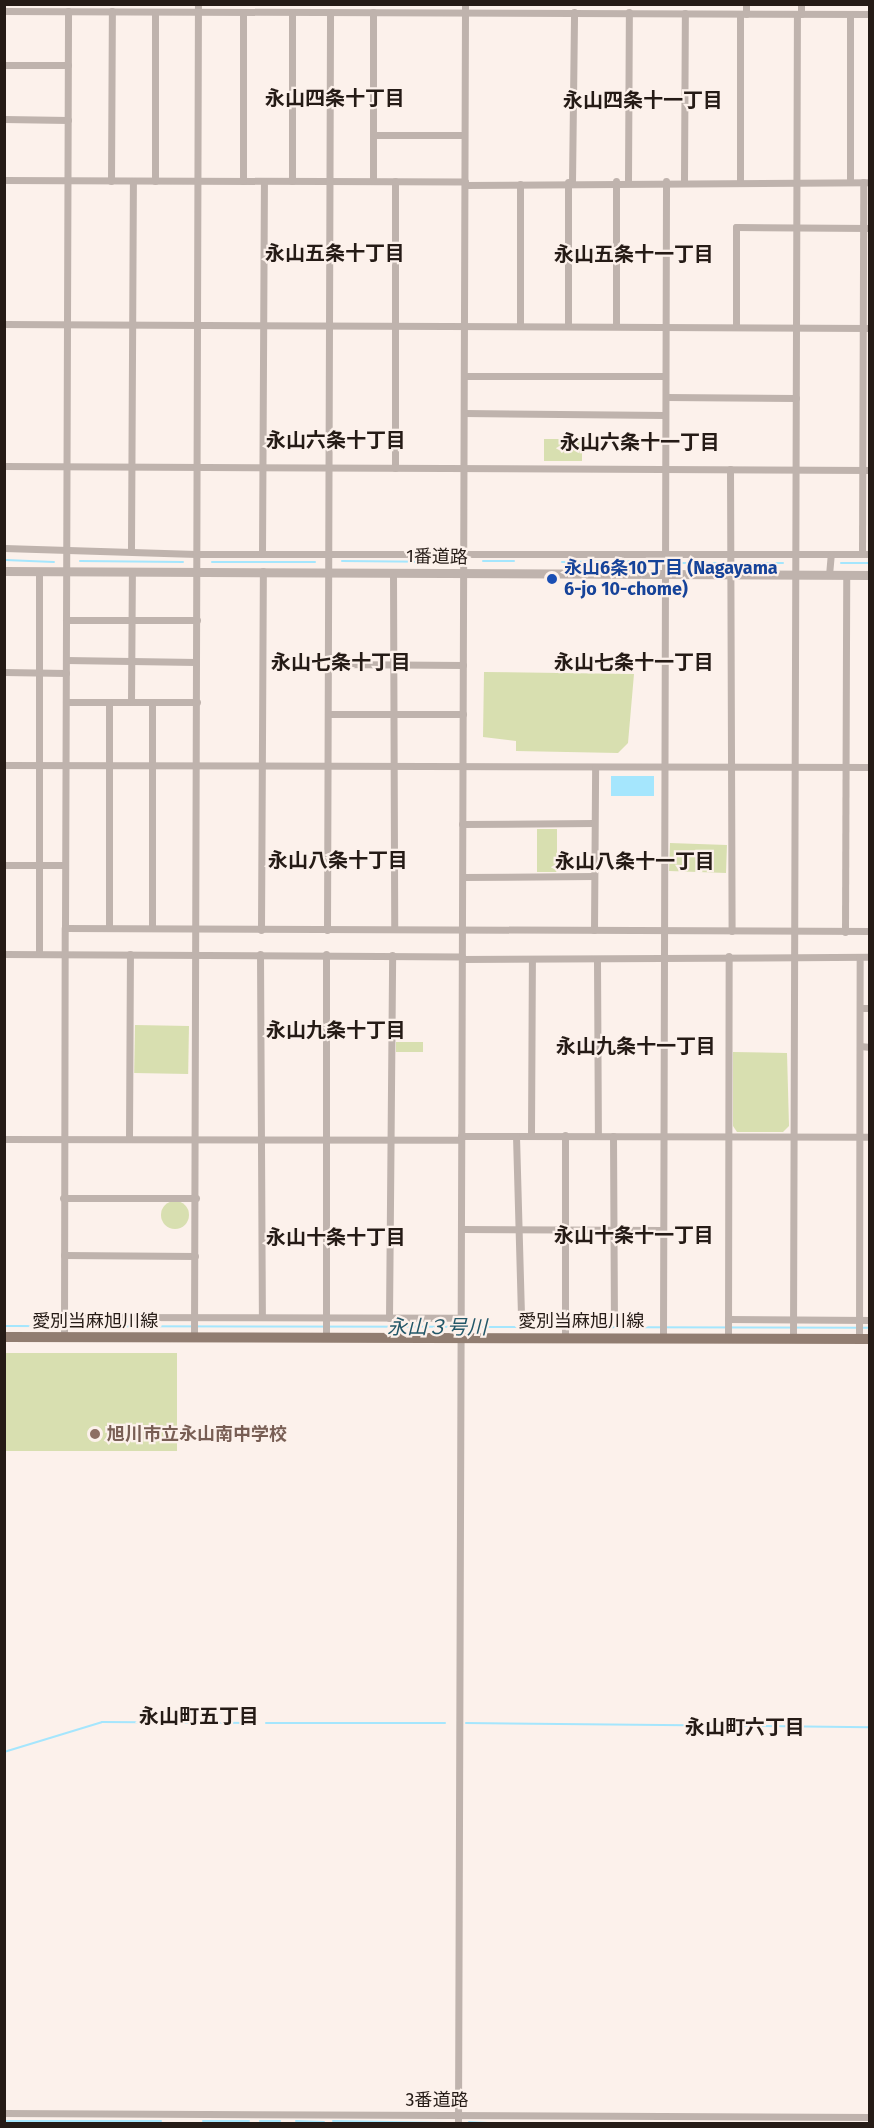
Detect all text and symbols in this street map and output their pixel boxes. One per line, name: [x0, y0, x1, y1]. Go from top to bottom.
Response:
district label: 永山四条十丁目: [265, 86, 405, 110]
district label: 永山四条十一丁目: [563, 88, 723, 112]
district label: 永山五条十丁目: [265, 241, 405, 265]
district label: 永山五条十一丁目: [554, 242, 714, 266]
district label: 永山六条十丁目: [266, 428, 406, 452]
district label: 永山六条十一丁目: [560, 430, 720, 454]
street label: 1番道路: [406, 546, 468, 568]
place label: 永山6条10丁目 (Nagayama 6-jo 10-chome): [564, 558, 778, 600]
marker: 永山6条10丁目 (Nagayama 6-jo 10-chome): [545, 572, 559, 586]
district label: 永山七条十丁目: [271, 650, 411, 674]
district label: 永山七条十一丁目: [554, 650, 714, 674]
district label: 永山八条十丁目: [268, 848, 408, 872]
district label: 永山八条十一丁目: [555, 849, 715, 873]
district label: 永山九条十丁目: [266, 1018, 406, 1042]
district label: 永山九条十一丁目: [556, 1034, 716, 1058]
district label: 永山十条十一丁目: [554, 1223, 714, 1247]
district label: 永山十条十丁目: [266, 1225, 406, 1249]
street label: 愛別当麻旭川線: [32, 1310, 158, 1332]
street label: 愛別当麻旭川線: [518, 1310, 644, 1332]
water label: 永山３号川: [387, 1315, 487, 1339]
place label: 旭川市立永山南中学校: [107, 1423, 287, 1445]
marker: 旭川市立永山南中学校: [88, 1427, 102, 1441]
district label: 永山町五丁目: [139, 1704, 259, 1728]
district label: 永山町六丁目: [685, 1715, 805, 1739]
street label: 3番道路: [406, 2089, 468, 2111]

